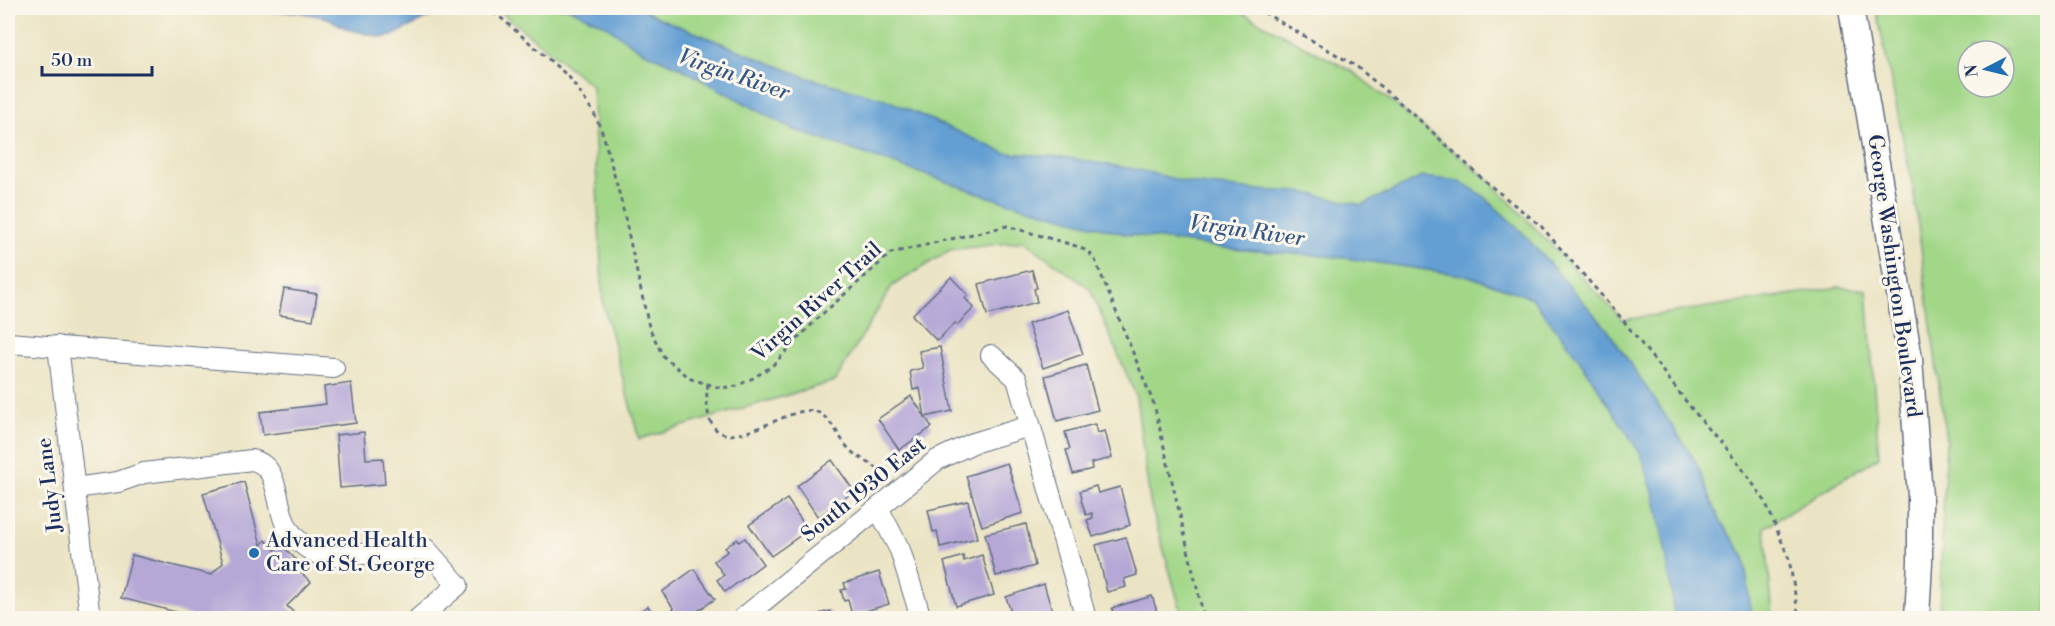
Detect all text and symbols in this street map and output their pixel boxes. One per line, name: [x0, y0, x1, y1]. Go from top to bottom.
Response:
scale bar: [42, 39, 152, 77]
north arrow: [1956, 39, 2016, 99]
water label: Virgin River: [675, 43, 794, 107]
text: 50 m: [51, 49, 93, 72]
text: N: [1961, 63, 1983, 78]
street label: George Washington Boulevard: [1861, 133, 1927, 419]
water label: Virgin River: [1188, 210, 1307, 253]
street label: Virgin River Trail: [746, 237, 888, 368]
street label: South 1930 East: [796, 431, 932, 548]
street label: Judy Lane: [31, 436, 69, 535]
place label: Advanced Health Care of St. George: [265, 528, 435, 578]
marker: Advanced Health Care of St. George: [247, 546, 261, 560]

